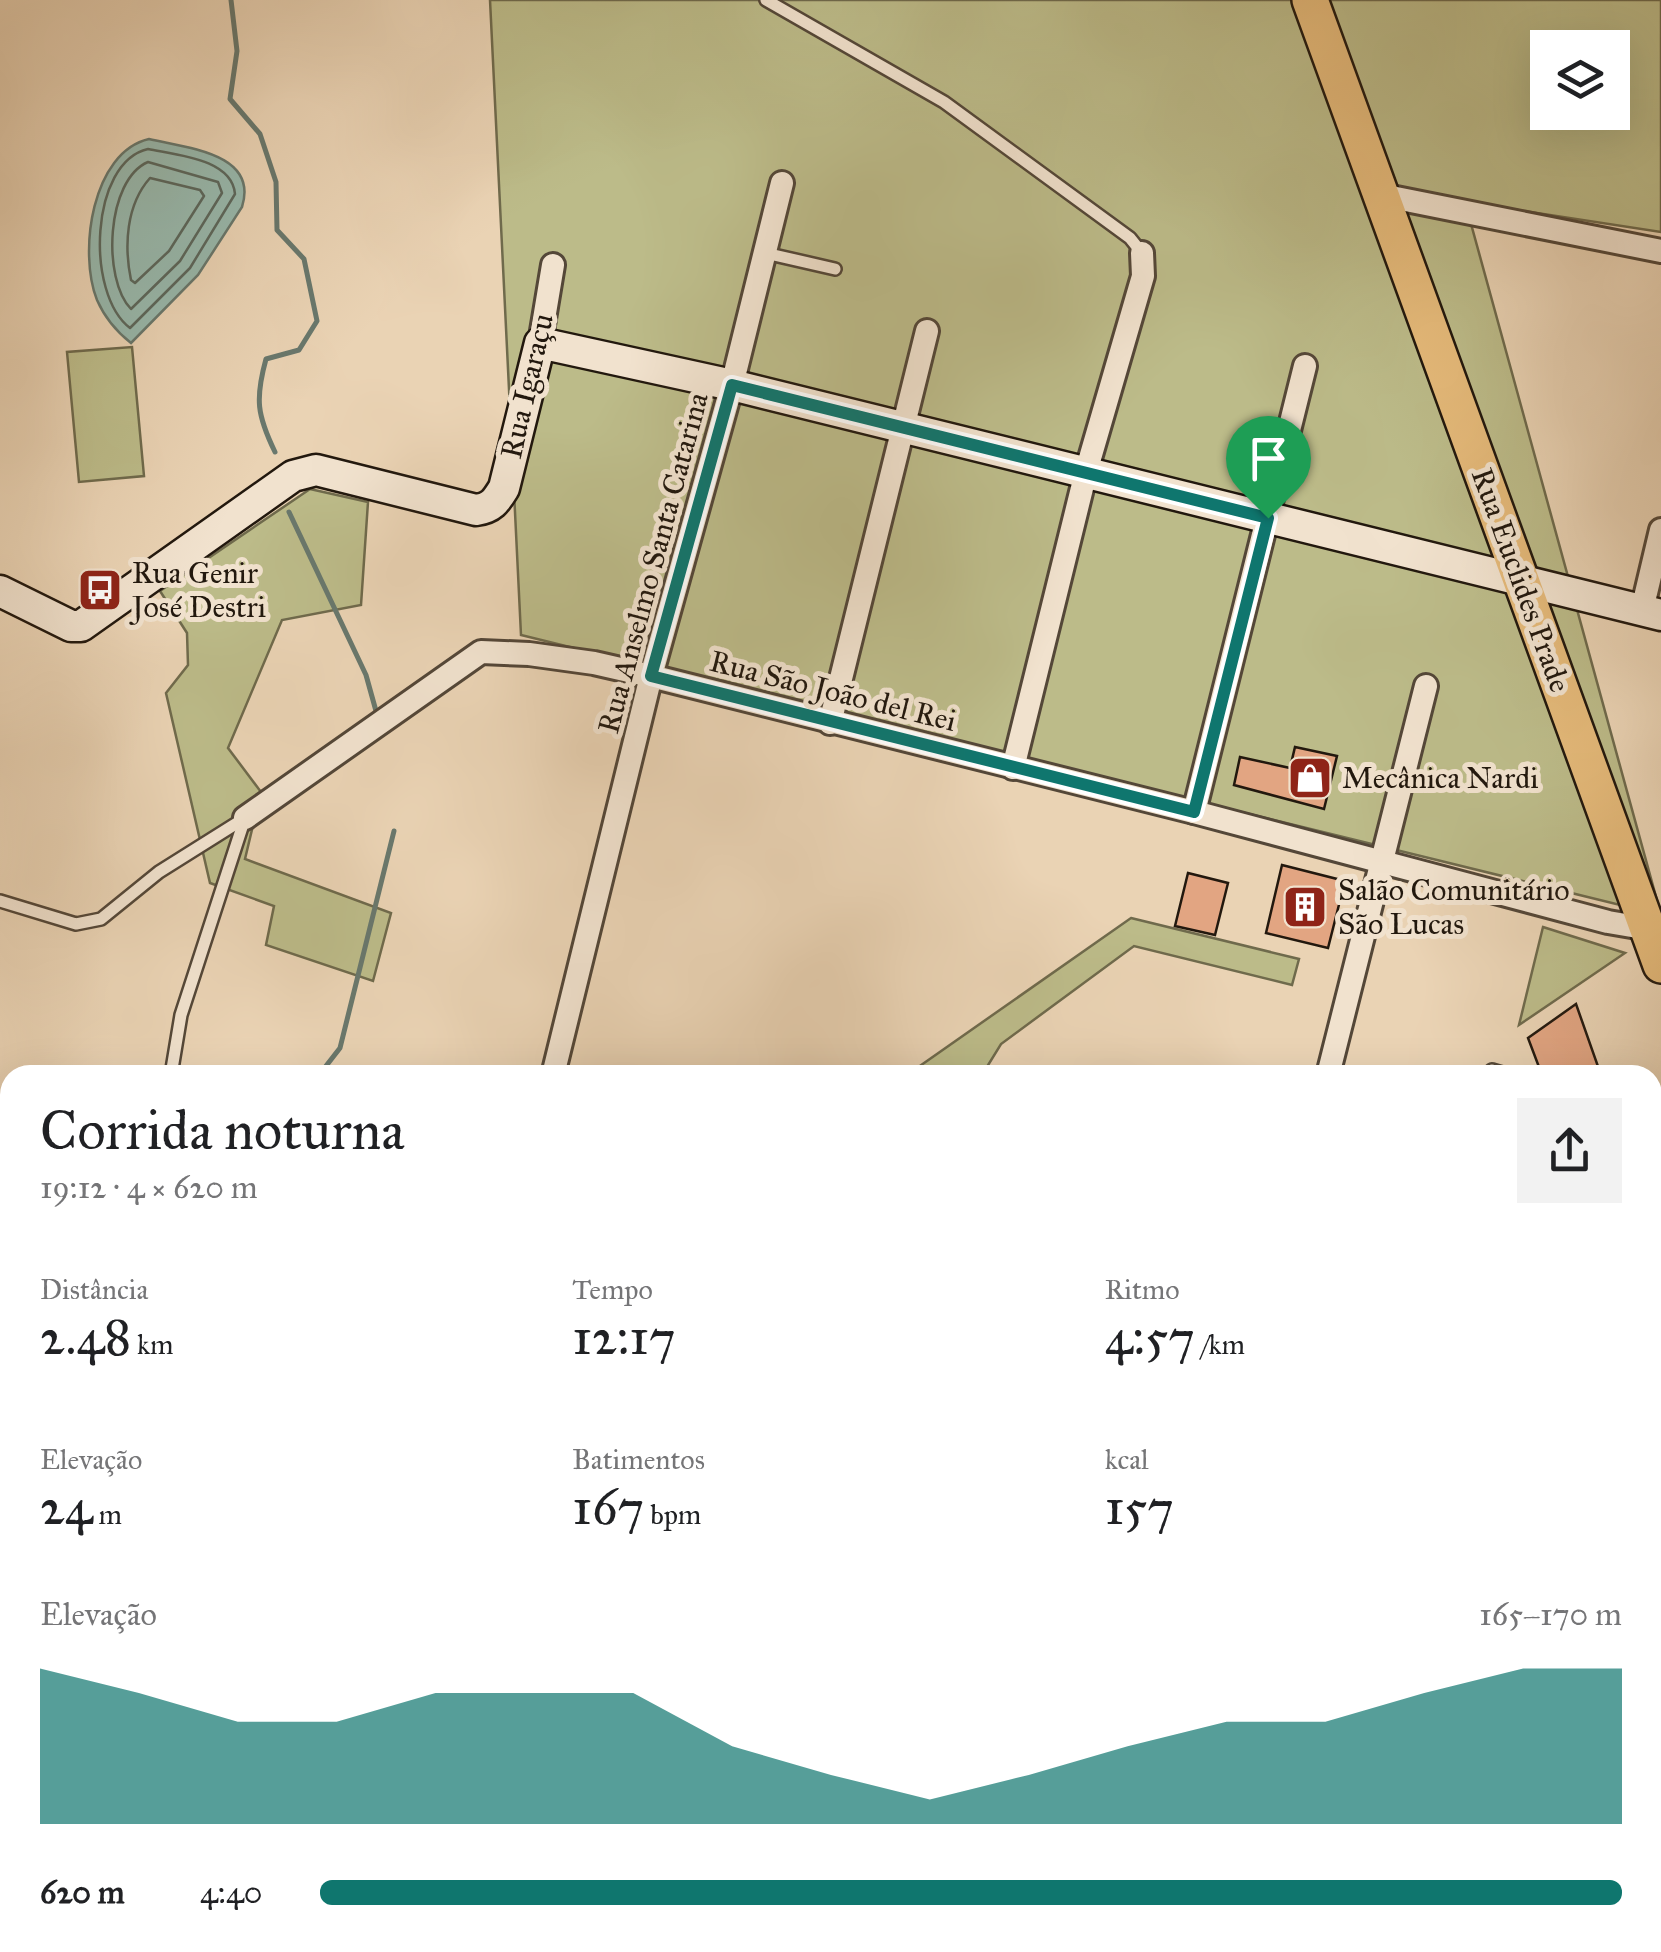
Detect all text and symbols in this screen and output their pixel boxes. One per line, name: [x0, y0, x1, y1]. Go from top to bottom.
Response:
map controls: [1530, 30, 1630, 130]
button: layers: [1530, 30, 1630, 130]
street label: Rua Igaraçu: [493, 310, 561, 462]
street label: Rua Anselmo Santa Catarina: [590, 388, 716, 737]
pin: [1226, 416, 1311, 519]
icon: arrive: [1241, 431, 1296, 486]
street label: Rua Euclides Prade: [1464, 463, 1578, 697]
place label: Rua Genir José Destri: [129, 555, 266, 625]
bus stop icon: Rua Genir José Destri: [77, 567, 123, 613]
street label: Rua São João del Rei: [706, 643, 960, 739]
shop icon: Mecânica Nardi: [1287, 755, 1333, 801]
place label: Mecânica Nardi: [1342, 760, 1538, 796]
place label: Salão Comunitário São Lucas: [1338, 872, 1570, 942]
building icon: Salão Comunitário São Lucas: [1282, 884, 1328, 930]
text: Corrida noturna: [40, 1097, 405, 1164]
button: share: [1517, 1098, 1622, 1203]
text: 19:12 · 4 × 620 m: [40, 1168, 258, 1207]
text: Distância: [40, 1272, 148, 1307]
text: Tempo: [572, 1272, 653, 1307]
text: Ritmo: [1105, 1272, 1180, 1307]
text: 2.48: [40, 1307, 131, 1368]
text: 12:17: [572, 1307, 676, 1368]
text: 4:57: [1105, 1307, 1195, 1368]
text: km: [131, 1327, 174, 1362]
text: /km: [1195, 1327, 1245, 1362]
text: Elevação: [40, 1442, 142, 1477]
text: Batimentos: [572, 1442, 705, 1477]
text: kcal: [1105, 1442, 1149, 1477]
text: 24: [40, 1477, 93, 1538]
text: 167: [572, 1477, 644, 1538]
text: 157: [1105, 1477, 1174, 1538]
text: m: [93, 1497, 122, 1532]
text: bpm: [644, 1497, 701, 1532]
text: Elevação: [40, 1595, 157, 1634]
text: 165–170 m: [1479, 1595, 1622, 1634]
text: 620 m: [40, 1873, 125, 1912]
text: 4:40: [200, 1873, 262, 1912]

